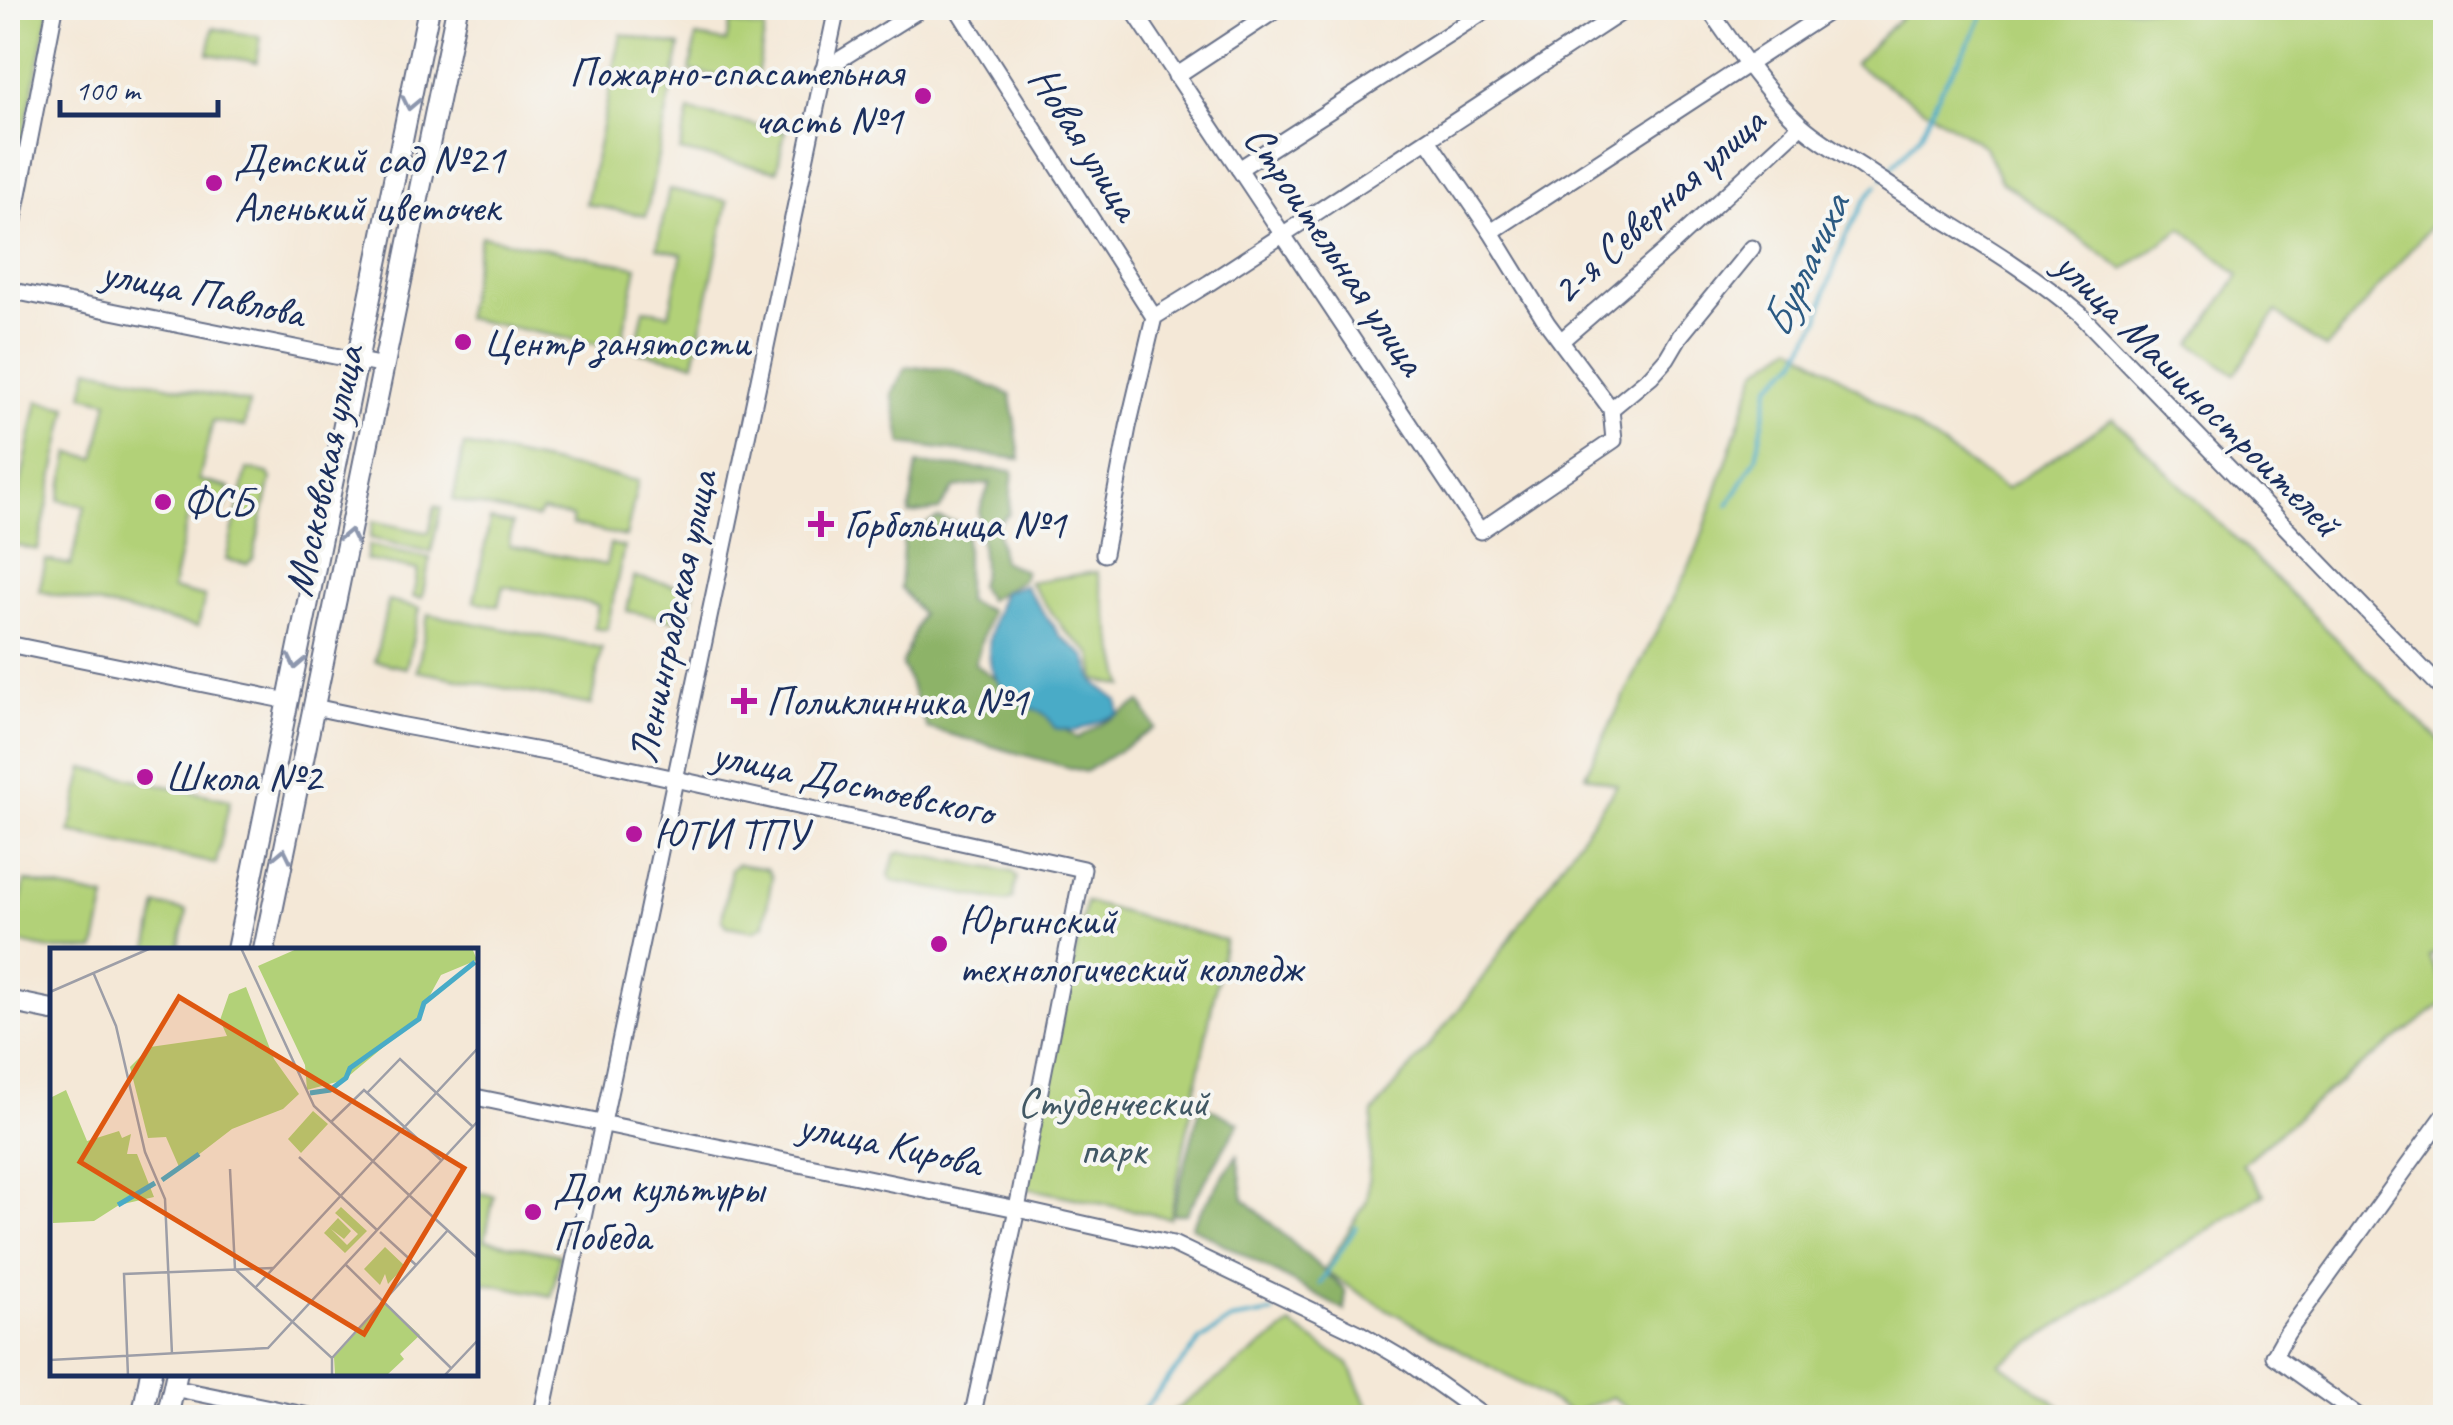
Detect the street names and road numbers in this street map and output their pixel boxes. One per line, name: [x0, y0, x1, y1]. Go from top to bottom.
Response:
street label: Новая улица: [1017, 56, 1155, 233]
street label: 2-я Северная улица: [1540, 94, 1779, 316]
street label: Строительная улица: [1232, 115, 1440, 388]
street label: улица Машиностроителей: [2041, 237, 2354, 550]
street label: улица Павлова: [94, 245, 313, 341]
street label: Московская улица: [272, 339, 377, 601]
street label: Ленинградская улица: [616, 463, 730, 768]
street label: улица Достоевского: [705, 727, 1003, 840]
street label: улица Кирова: [791, 1098, 990, 1190]

